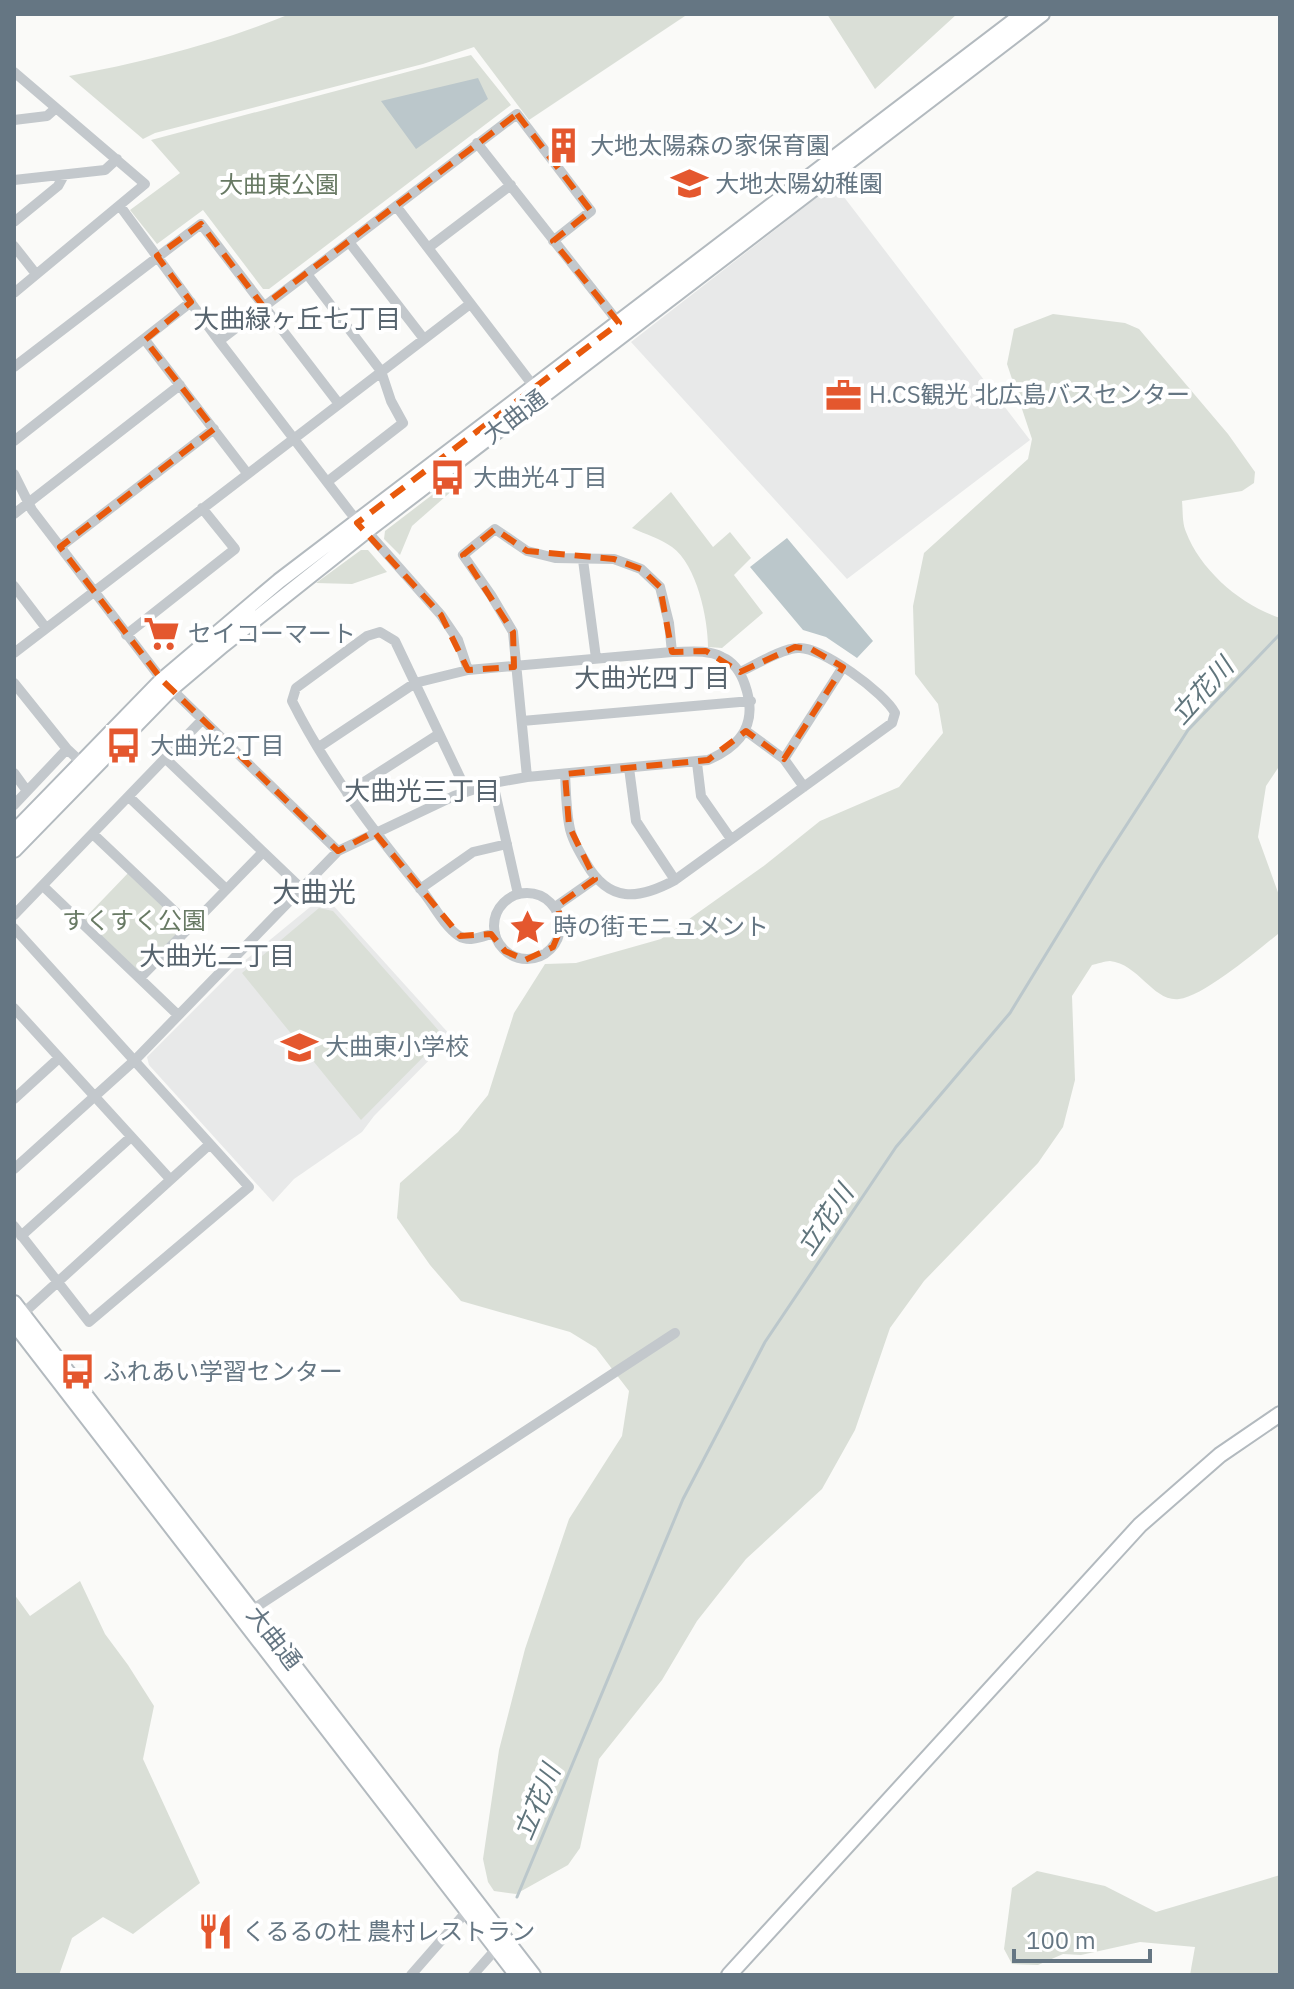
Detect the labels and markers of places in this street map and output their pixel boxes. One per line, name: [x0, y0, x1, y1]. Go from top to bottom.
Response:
building icon: 大地太陽森の家保育園: [545, 127, 583, 165]
place label: 大地太陽森の家保育園: [590, 129, 830, 161]
school or university icon: 大地太陽幼稚園: [670, 165, 708, 203]
place label: 大地太陽幼稚園: [715, 167, 883, 199]
office icon: H.CS観光 北広島バスセンター: [824, 376, 862, 414]
place label: H.CS観光 北広島バスセンター: [869, 378, 1190, 410]
bus stop icon: 大曲光4丁目: [428, 459, 466, 497]
place label: 大曲光4丁目: [473, 461, 607, 493]
supermarket icon: セイコーマート: [143, 615, 181, 653]
place label: セイコーマート: [188, 617, 356, 649]
bus stop icon: 大曲光2丁目: [105, 727, 143, 765]
place label: 大曲光2丁目: [150, 729, 284, 761]
place icon: 時の街モニュメント: [508, 908, 546, 946]
place label: 時の街モニュメント: [553, 910, 769, 942]
school or university icon: 大曲東小学校: [280, 1028, 318, 1066]
place label: 大曲東小学校: [325, 1030, 469, 1062]
bus stop icon: ふれあい学習センター: [58, 1353, 96, 1391]
place label: ふれあい学習センター: [103, 1355, 343, 1387]
restaurant icon: くるるの杜 農村レストラン: [197, 1913, 235, 1951]
place label: くるるの杜 農村レストラン: [242, 1915, 535, 1947]

